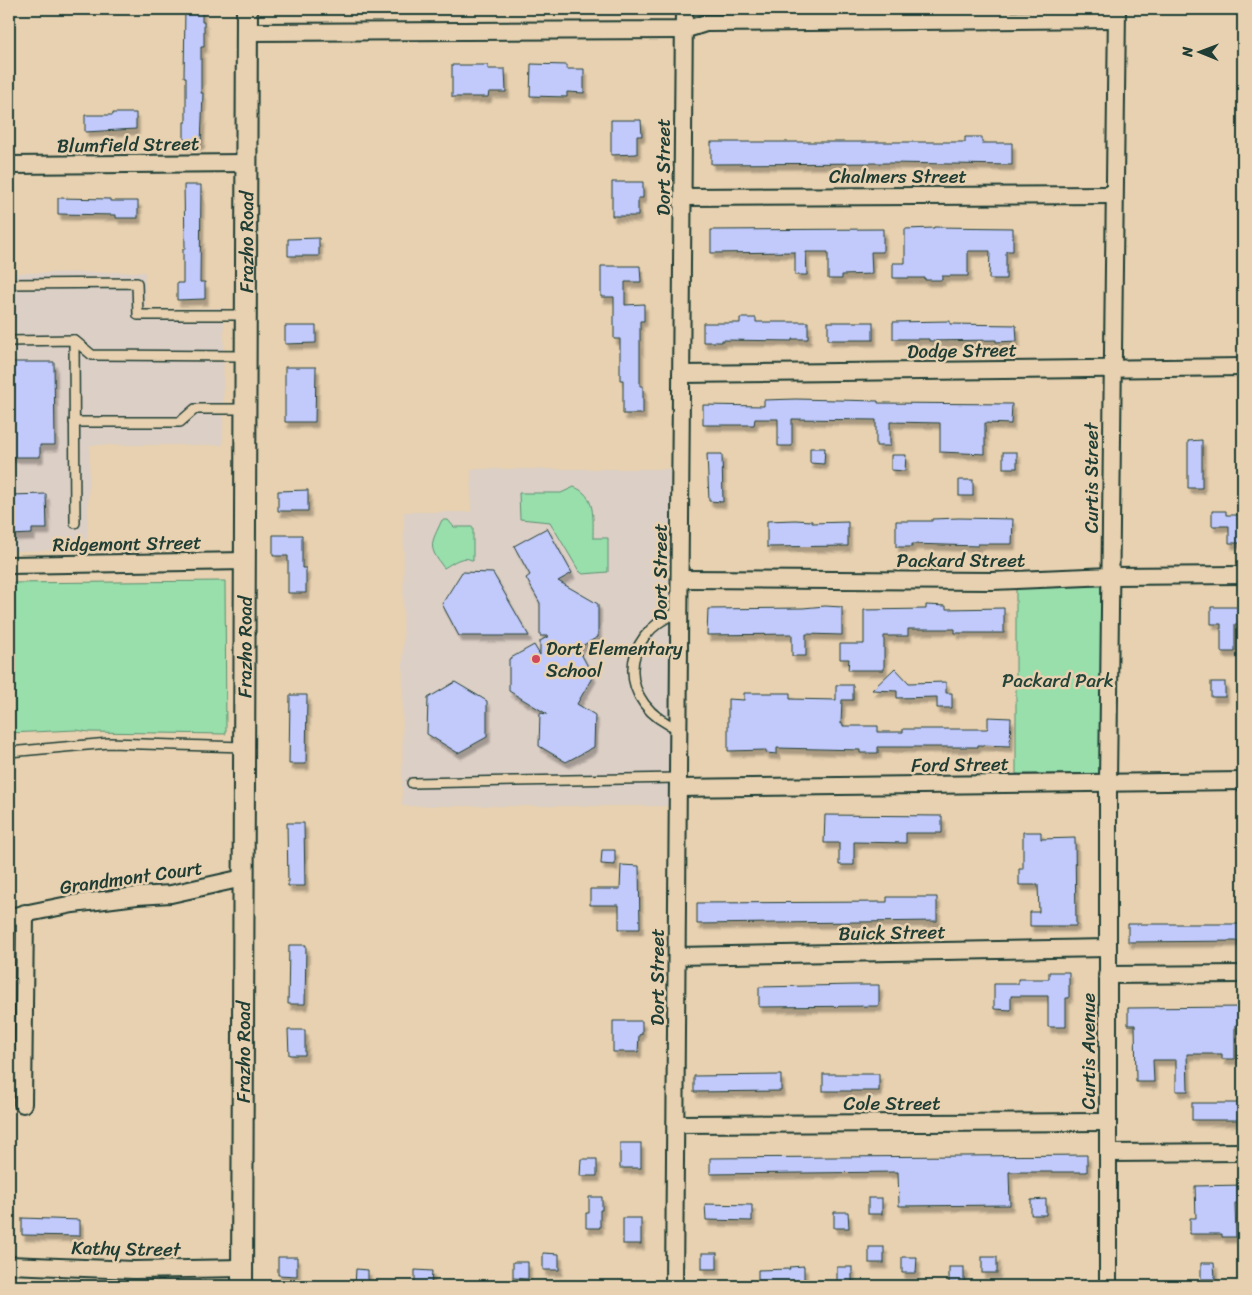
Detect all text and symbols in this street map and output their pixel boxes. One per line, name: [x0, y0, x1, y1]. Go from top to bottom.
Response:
north arrow: [1174, 28, 1224, 78]
text: N: [1175, 46, 1200, 58]
street label: Dort Street: [647, 118, 680, 216]
street label: Blumfield Street: [57, 127, 199, 162]
street label: Chalmers Street: [829, 160, 967, 193]
street label: Frazho Road: [230, 189, 263, 293]
street label: Dodge Street: [907, 333, 1017, 368]
street label: Curtis Street: [1075, 421, 1108, 533]
street label: Dort Street: [644, 523, 677, 621]
street label: Ridgemont Street: [52, 526, 202, 561]
street label: Packard Street: [897, 544, 1025, 577]
street label: Frazho Road: [228, 594, 262, 698]
place label: Dort Elementary School: [546, 632, 683, 687]
marker: Dort Elementary School: [530, 653, 542, 665]
park label: Packard Park: [1002, 664, 1114, 697]
street label: Ford Street: [911, 747, 1009, 782]
street label: Grandmont Court: [57, 851, 205, 904]
street label: Buick Street: [838, 915, 946, 950]
street label: Dort Street: [641, 928, 674, 1026]
street label: Curtis Avenue: [1072, 992, 1105, 1109]
street label: Frazho Road: [227, 999, 260, 1103]
street label: Cole Street: [844, 1087, 940, 1120]
street label: Kathy Street: [71, 1231, 182, 1266]

